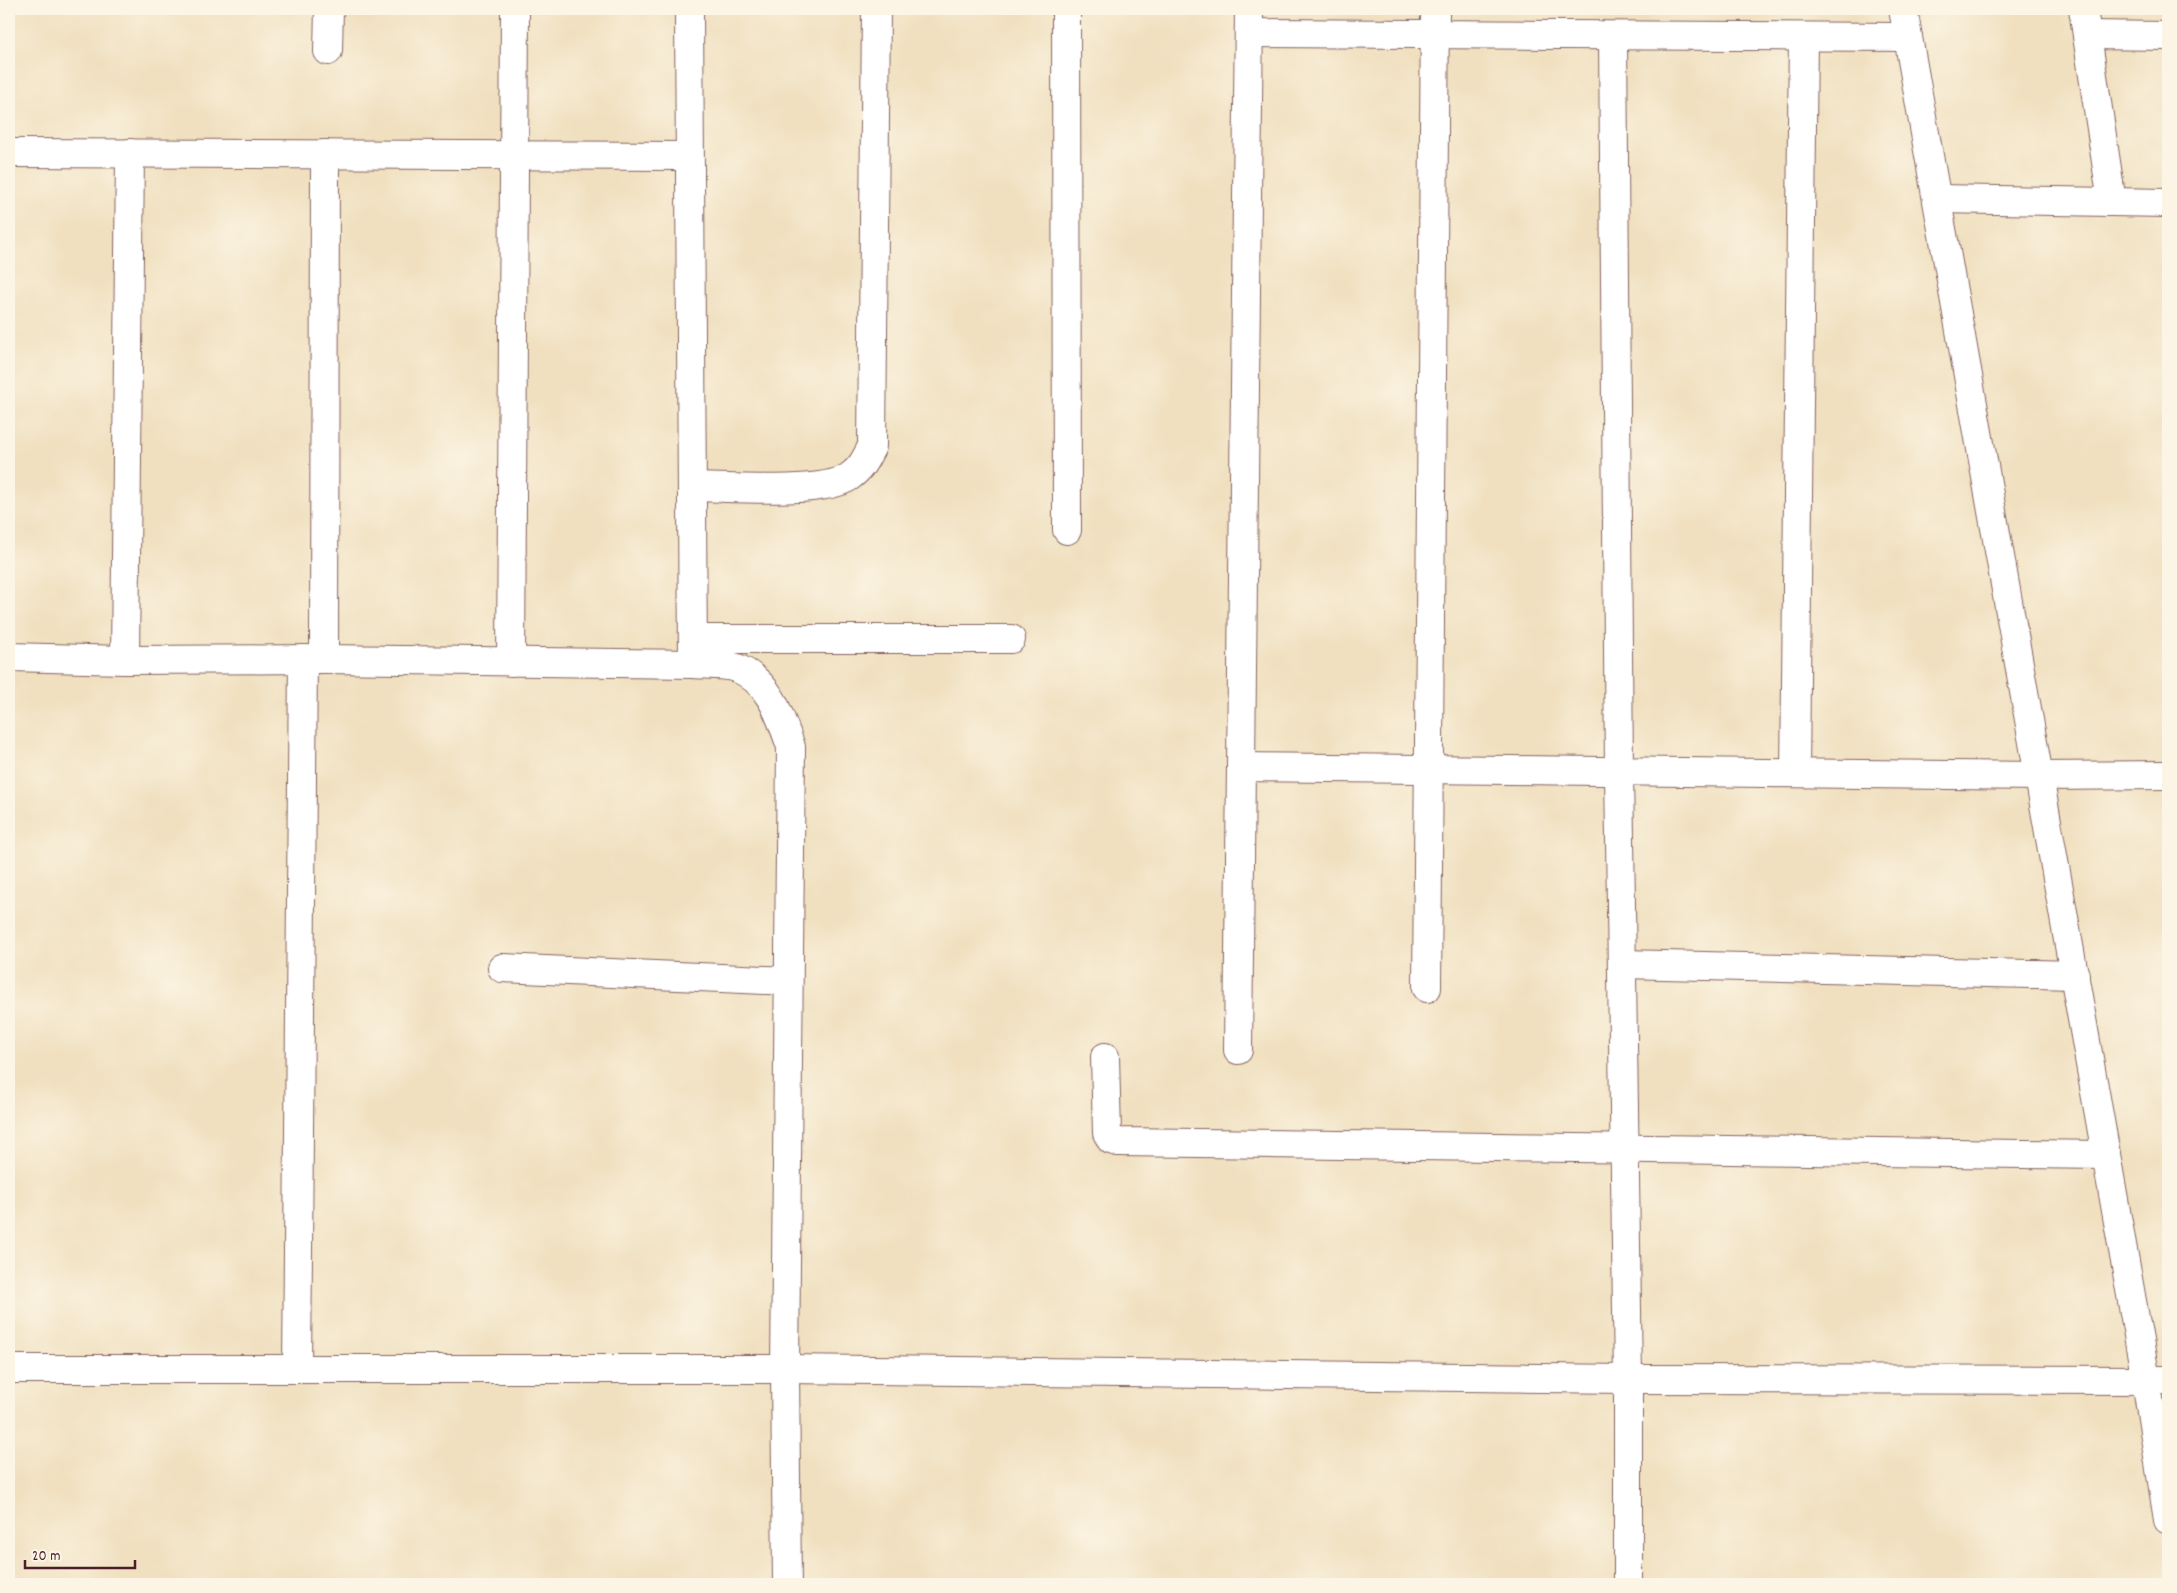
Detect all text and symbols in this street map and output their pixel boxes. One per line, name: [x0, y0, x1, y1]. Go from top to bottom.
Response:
scale bar: [25, 1538, 135, 1570]
text: 20 m: [32, 1546, 60, 1568]

